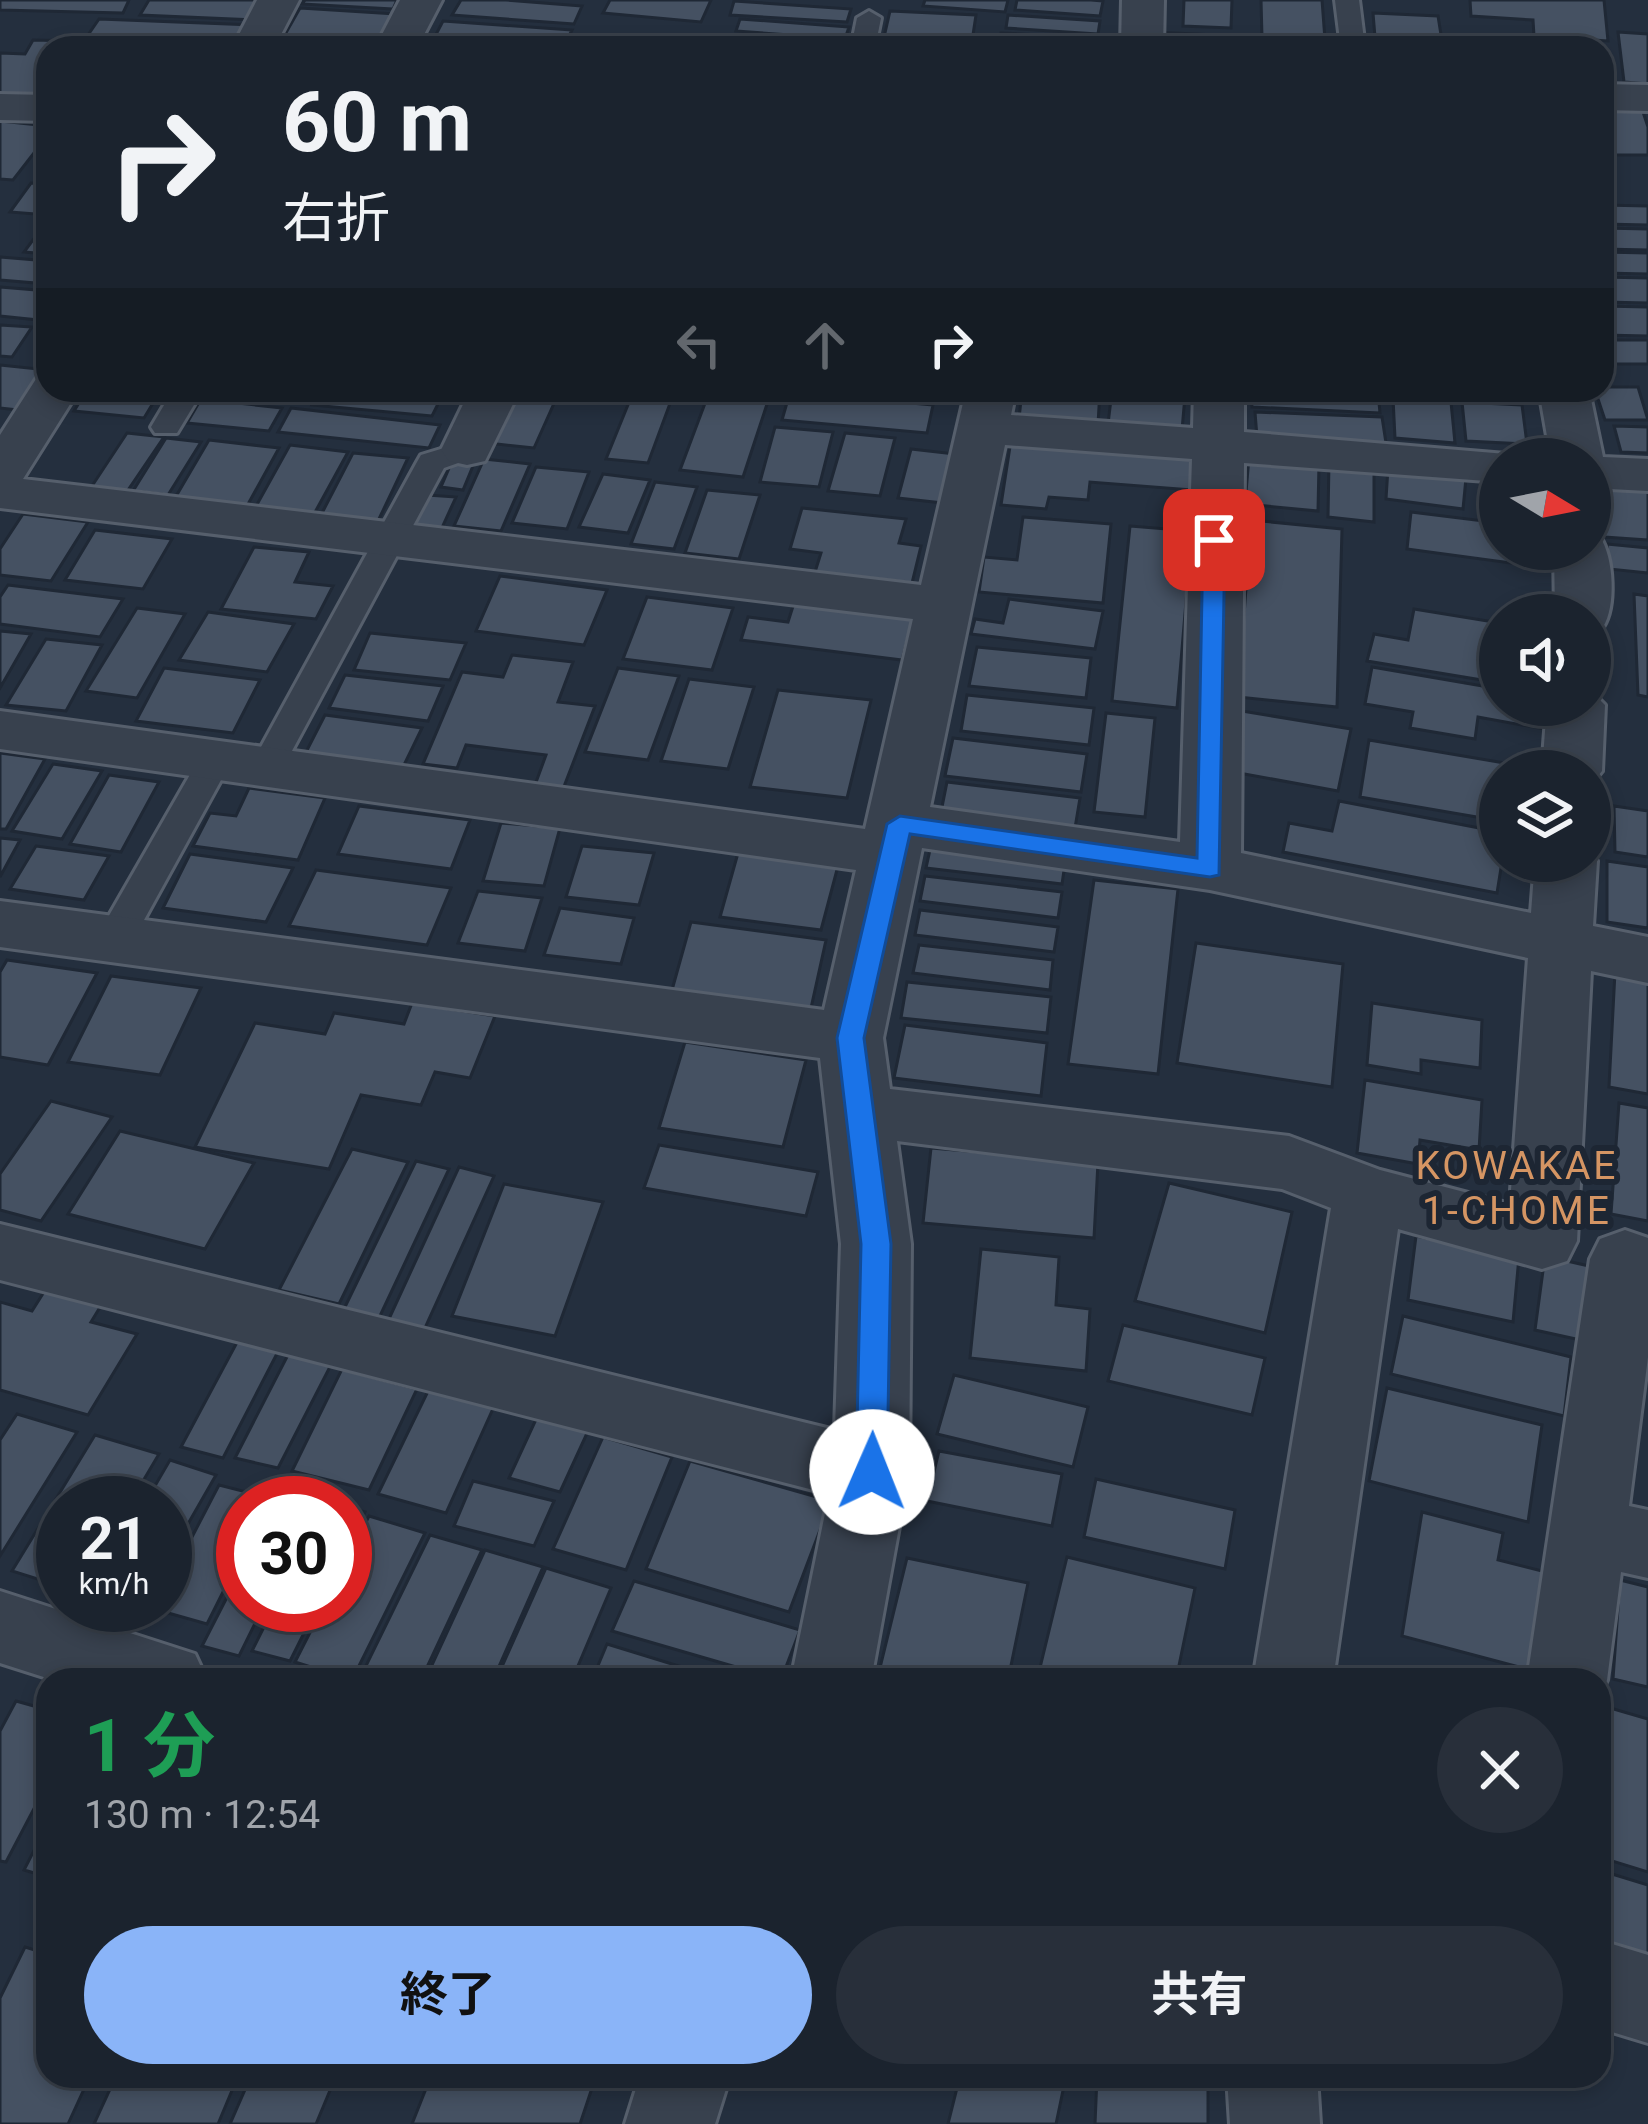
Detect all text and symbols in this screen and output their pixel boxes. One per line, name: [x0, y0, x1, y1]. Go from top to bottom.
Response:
text: 60 m: [282, 73, 472, 172]
icon: right: [84, 84, 240, 240]
text: 右折: [282, 187, 390, 250]
icon: left: [666, 312, 732, 378]
icon: ahead: [792, 312, 858, 378]
icon: right: [918, 312, 984, 378]
north arrow: [1479, 438, 1611, 570]
map controls: [1479, 438, 1611, 882]
pin: [1163, 489, 1265, 591]
icon: arrive: [1181, 507, 1247, 573]
button: sound: [1479, 594, 1611, 726]
button: layers: [1479, 750, 1611, 882]
district label: KOWAKAE 1-CHOME: [1415, 1143, 1619, 1234]
position arrow: [809, 1409, 935, 1535]
speed limit sign: 30: [216, 1476, 372, 1632]
text: 21: [80, 1503, 148, 1574]
text: km/h: [79, 1566, 149, 1601]
text: 1 分: [84, 1704, 215, 1789]
button: close: [1437, 1707, 1563, 1833]
text: 130 m · 12:54: [84, 1792, 320, 1838]
button: 終了: [84, 1926, 812, 2064]
button: 共有: [836, 1926, 1563, 2064]

